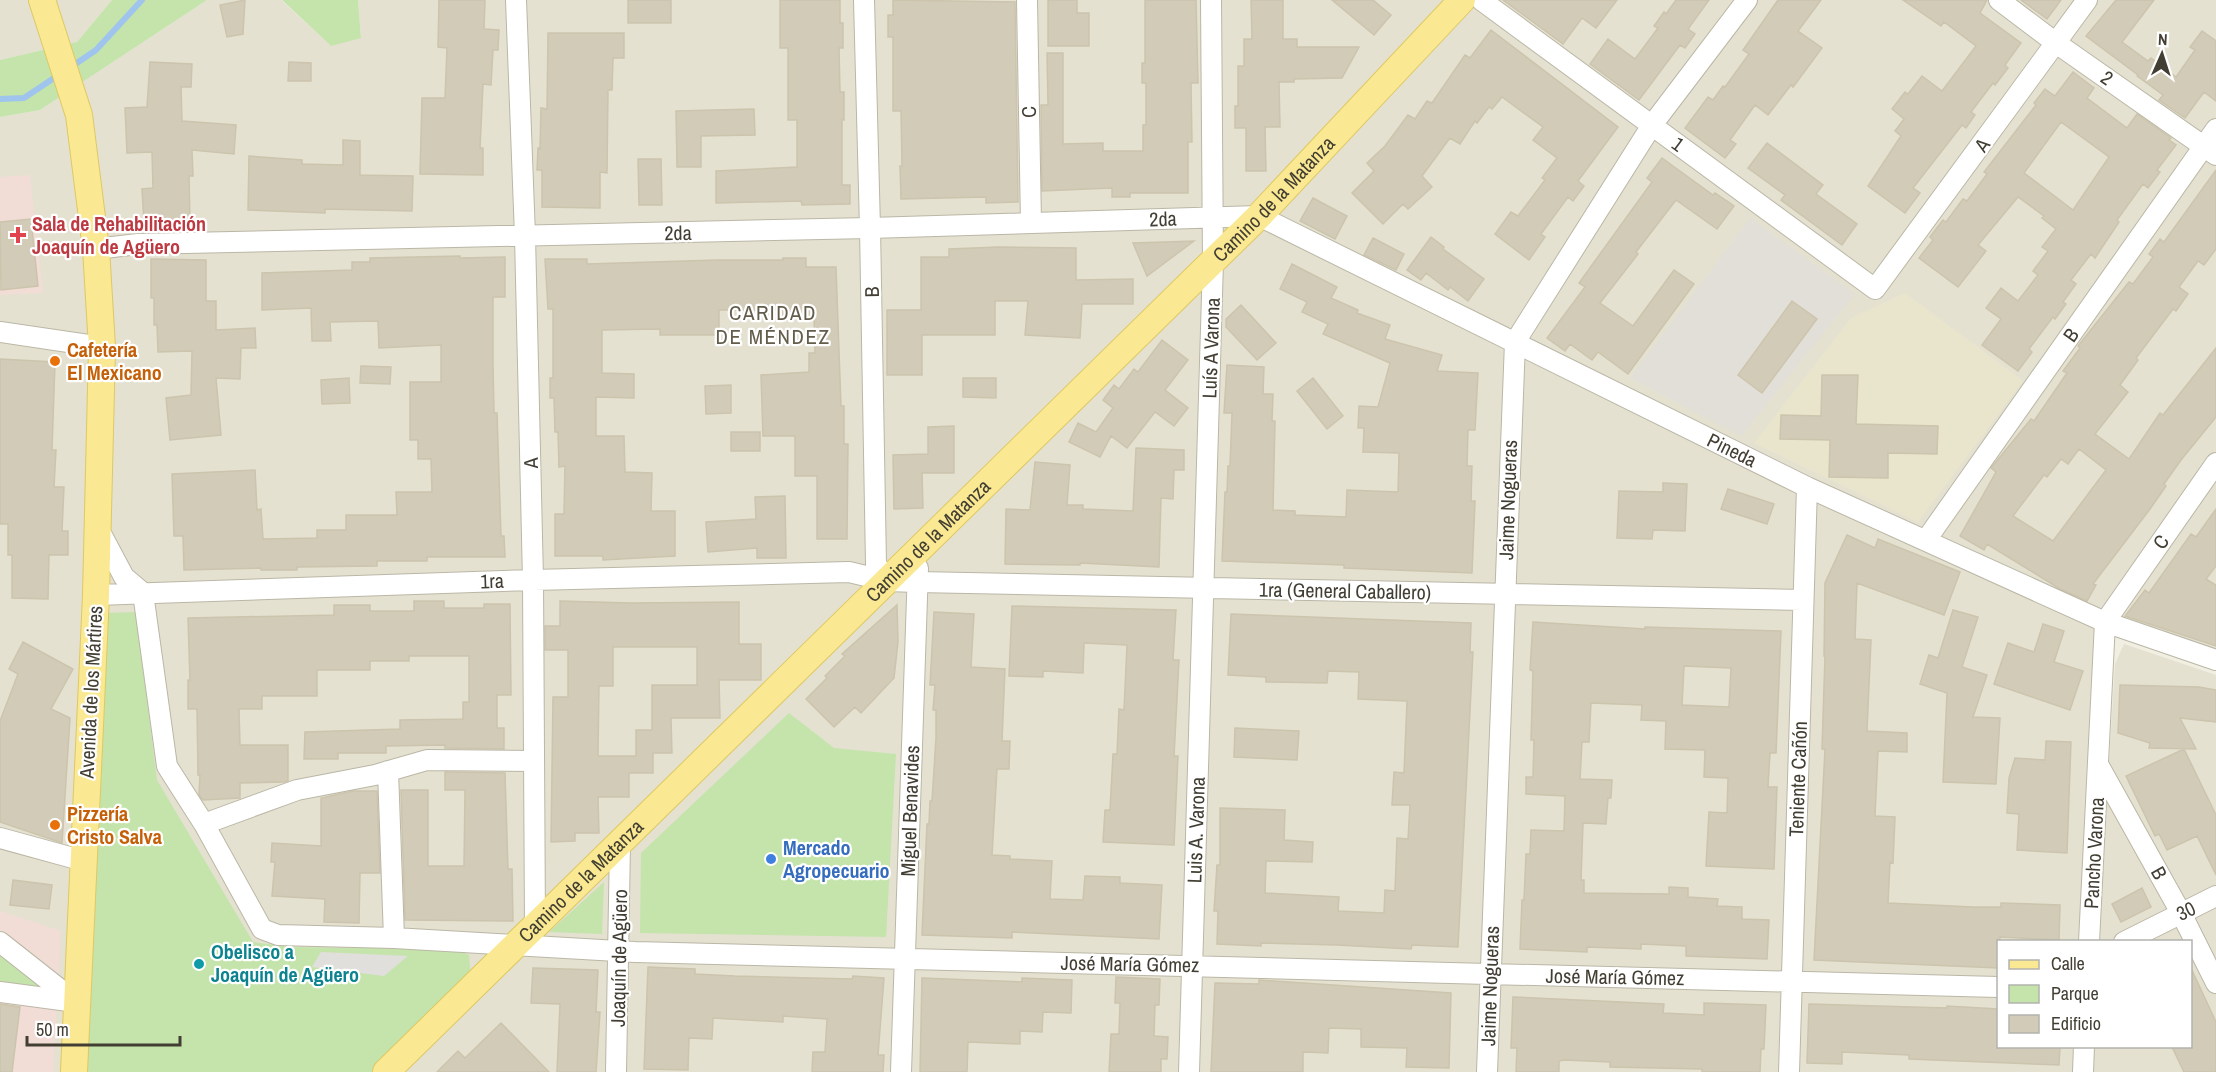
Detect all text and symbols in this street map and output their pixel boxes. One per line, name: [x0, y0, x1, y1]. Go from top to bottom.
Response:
north arrow: [2132, 24, 2192, 84]
text: N: [2157, 28, 2168, 50]
street label: 2: [2096, 64, 2119, 91]
street label: C: [1015, 106, 1042, 118]
street label: Camino de la Matanza: [1206, 130, 1340, 267]
street label: 1: [1667, 130, 1690, 157]
street label: A: [1967, 132, 1996, 158]
street label: 2da: [1149, 205, 1177, 232]
place label: Sala de Rehabilitación Joaquín de Agüero: [32, 210, 206, 260]
street label: 2da: [664, 219, 692, 246]
marker: Sala de Rehabilitación Joaquín de Agüero: [9, 226, 27, 244]
street label: B: [858, 286, 885, 298]
street label: Luís A Varona: [1195, 297, 1226, 399]
district label: CARIDAD DE MÉNDEZ: [716, 298, 830, 351]
street label: B: [2056, 322, 2085, 347]
place label: Cafetería El Mexicano: [67, 336, 162, 386]
marker: Cafetería El Mexicano: [48, 354, 62, 368]
street label: Pineda: [1703, 426, 1761, 473]
street label: Jaime Nogueras: [1492, 439, 1523, 561]
street label: A: [517, 457, 544, 470]
street label: Camino de la Matanza: [859, 473, 996, 608]
street label: C: [2146, 529, 2175, 554]
street label: 1ra: [480, 567, 504, 594]
street label: 1ra (General Caballero): [1259, 575, 1431, 606]
street label: Avenida de los Mártires: [72, 605, 109, 780]
street label: Teniente Cañón: [1782, 721, 1813, 837]
street label: Miguel Benavides: [894, 745, 925, 877]
street label: Luis A. Varona: [1180, 776, 1211, 884]
street label: Pancho Varona: [2077, 796, 2110, 910]
place label: Pizzería Cristo Salva: [67, 800, 162, 850]
street label: Camino de la Matanza: [512, 813, 649, 948]
marker: Pizzería Cristo Salva: [48, 818, 62, 832]
place label: Mercado Agropecuario: [783, 834, 890, 884]
marker: Mercado Agropecuario: [764, 852, 778, 866]
street label: B: [2145, 861, 2174, 884]
street label: Joaquín de Agüero: [604, 889, 633, 1027]
street label: 30: [2172, 894, 2200, 927]
street label: Jaime Nogueras: [1474, 925, 1505, 1047]
place label: Obelisco a Joaquín de Agüero: [211, 938, 359, 988]
legend: [1997, 940, 2192, 1048]
street label: José María Gómez: [1061, 949, 1200, 978]
text: Calle: [2051, 951, 2085, 976]
marker: Obelisco a Joaquín de Agüero: [192, 957, 206, 971]
street label: José María Gómez: [1546, 962, 1685, 991]
text: Parque: [2051, 981, 2099, 1006]
scale bar: [27, 1009, 180, 1047]
text: Edificio: [2051, 1011, 2101, 1036]
text: 50 m: [36, 1017, 69, 1042]

